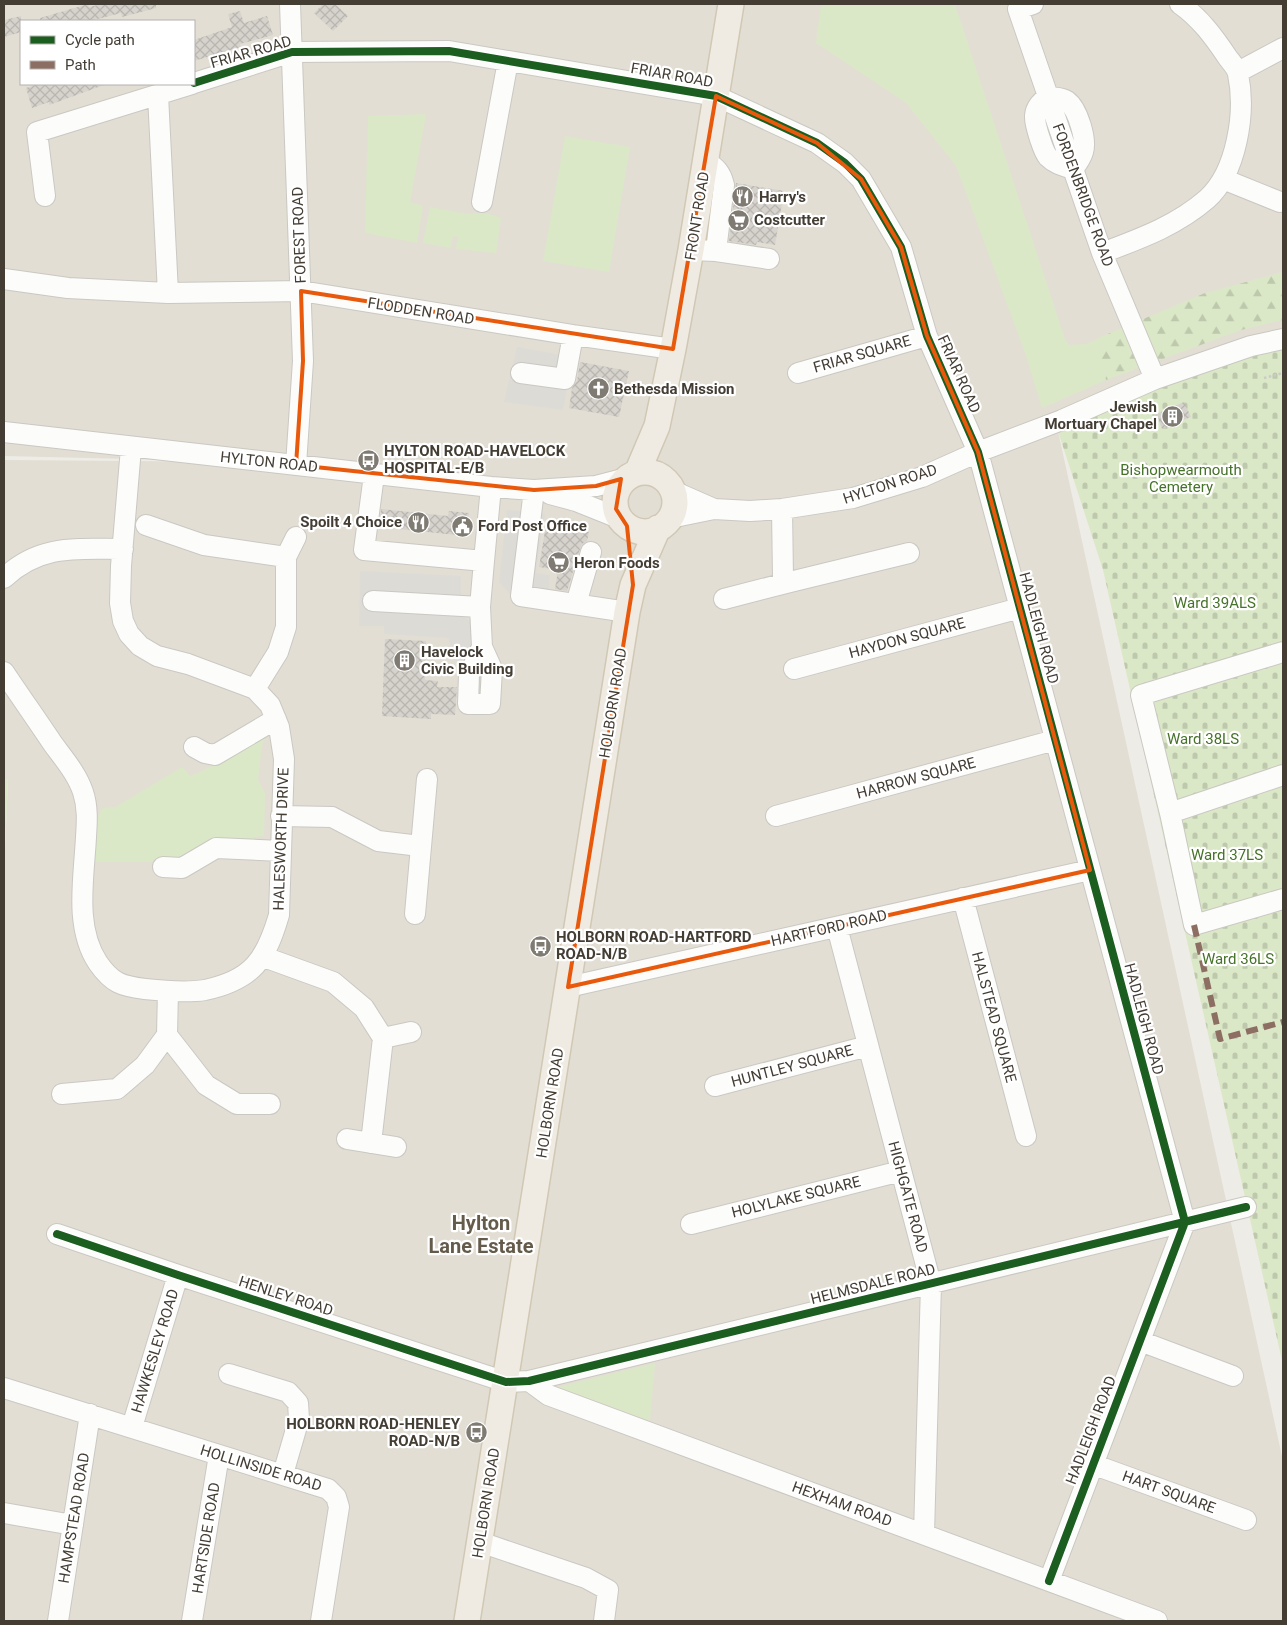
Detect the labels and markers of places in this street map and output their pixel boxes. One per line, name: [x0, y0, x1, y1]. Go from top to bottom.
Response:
restaurant icon: Harry's: [731, 185, 755, 209]
place label: Harry's: [759, 188, 806, 206]
supermarket icon: Costcutter: [726, 208, 750, 232]
place label: Costcutter: [754, 211, 826, 229]
church icon: Bethesda Mission: [586, 377, 610, 401]
place label: Bethesda Mission: [614, 380, 735, 398]
place label: Jewish Mortuary Chapel: [1044, 398, 1157, 433]
building icon: Jewish Mortuary Chapel: [1161, 404, 1185, 428]
place label: HYLTON ROAD-HAVELOCK HOSPITAL-E/B: [384, 442, 566, 477]
bus stop icon: HYLTON ROAD-HAVELOCK HOSPITAL-E/B: [356, 448, 380, 472]
restaurant icon: Spoilt 4 Choice: [406, 510, 430, 534]
place label: Spoilt 4 Choice: [300, 513, 402, 531]
public building icon: Ford Post Office: [450, 514, 474, 538]
place label: Ford Post Office: [478, 517, 587, 535]
supermarket icon: Heron Foods: [546, 551, 570, 575]
place label: Heron Foods: [574, 554, 660, 572]
place label: Havelock Civic Building: [421, 643, 513, 678]
building icon: Havelock Civic Building: [393, 649, 417, 673]
place label: HOLBORN ROAD-HARTFORD ROAD-N/B: [556, 928, 752, 963]
bus stop icon: HOLBORN ROAD-HARTFORD ROAD-N/B: [528, 934, 552, 958]
place label: HOLBORN ROAD-HENLEY ROAD-N/B: [286, 1415, 461, 1450]
bus stop icon: HOLBORN ROAD-HENLEY ROAD-N/B: [464, 1421, 488, 1445]

